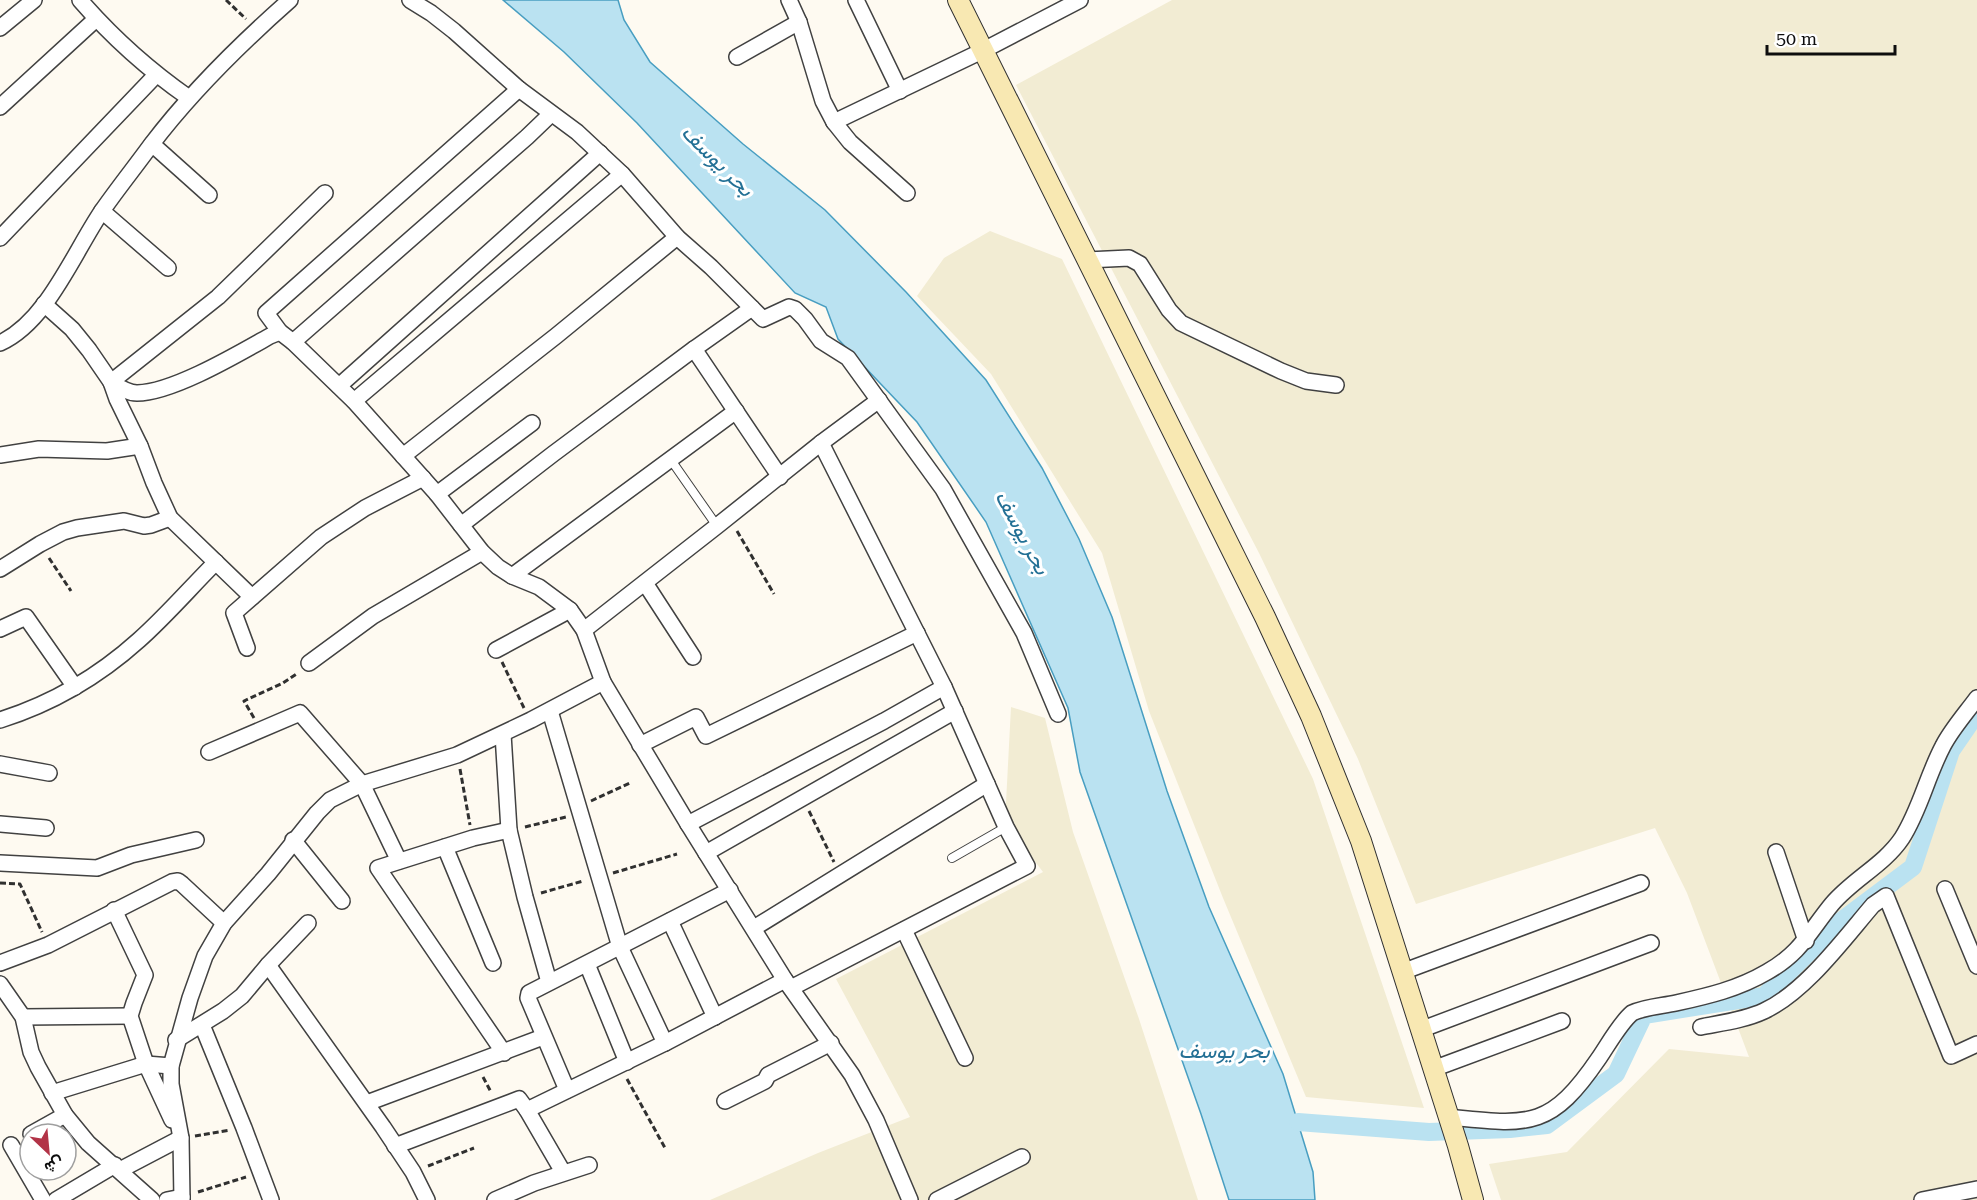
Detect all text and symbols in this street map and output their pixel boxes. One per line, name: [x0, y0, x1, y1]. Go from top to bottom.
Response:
scale bar: [1767, 18, 1894, 56]
text: 50 m: [1776, 28, 1817, 49]
water label: بحر يوسف: [676, 119, 759, 202]
water label: بحر يوسف: [989, 486, 1055, 579]
water label: بحر يوسف: [1178, 1038, 1270, 1064]
north arrow: [18, 1122, 78, 1182]
text: ش: [42, 1152, 67, 1178]

